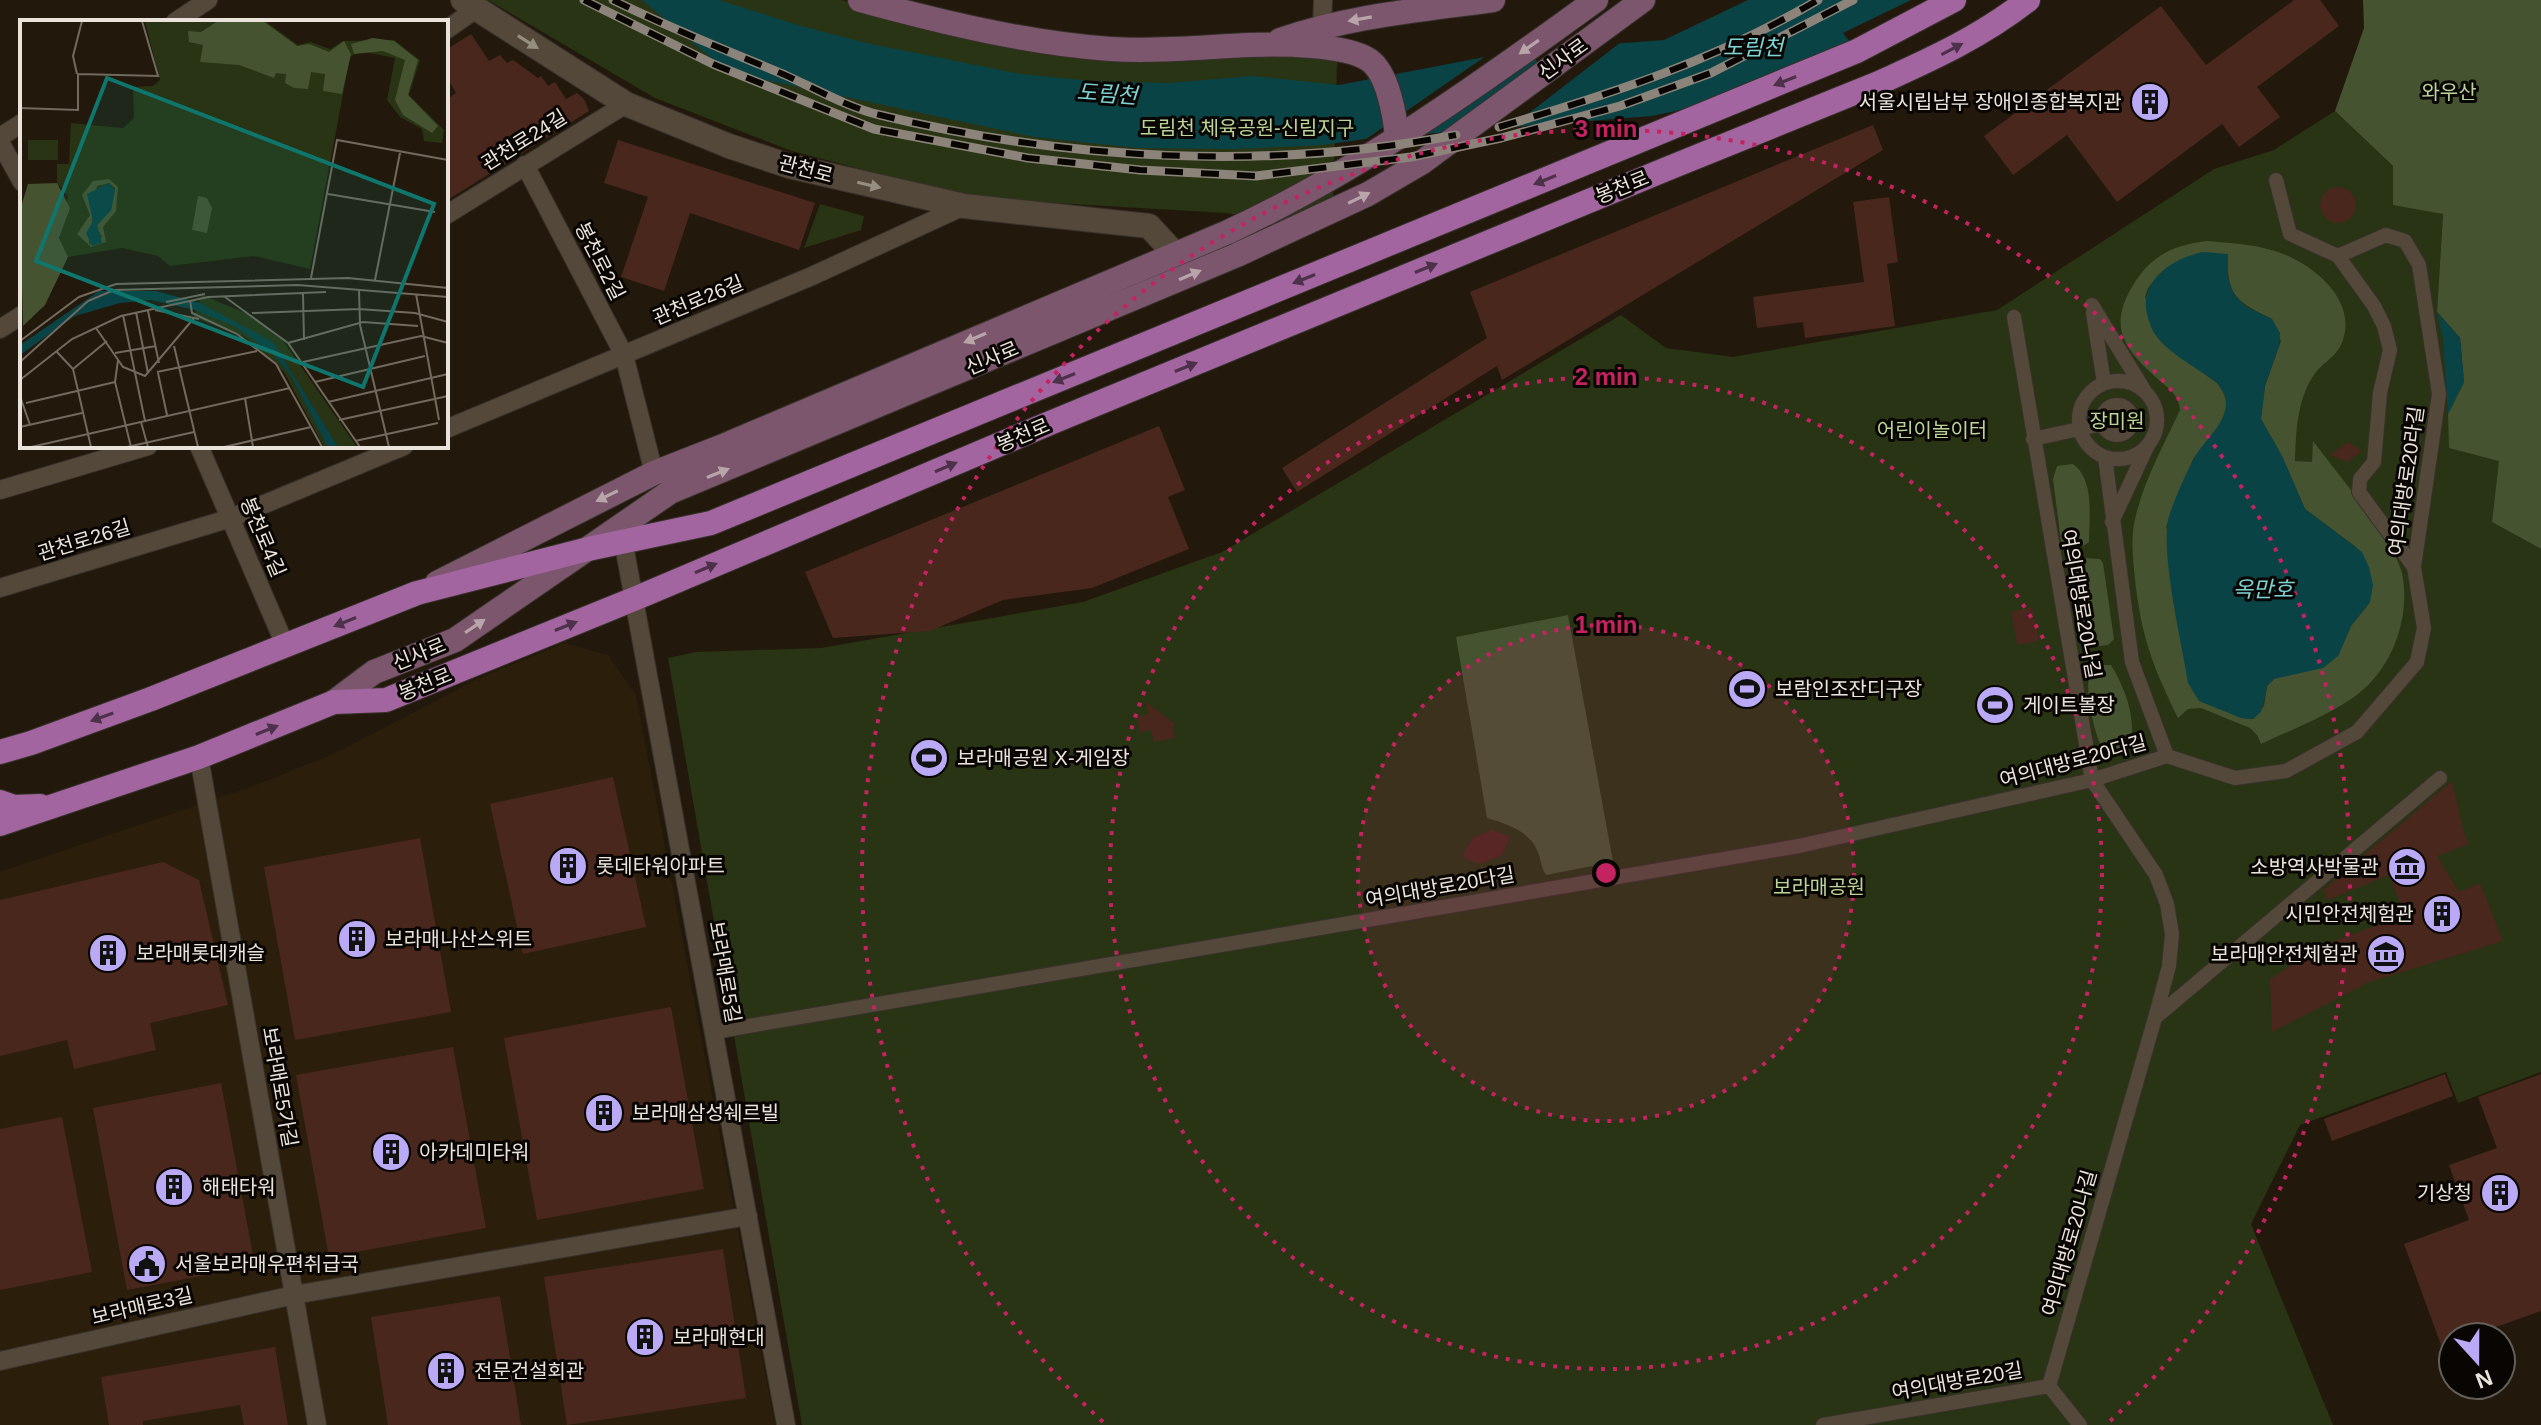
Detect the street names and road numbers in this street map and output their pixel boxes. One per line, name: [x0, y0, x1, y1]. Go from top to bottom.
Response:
street label: 신사로: [1534, 34, 1592, 84]
street label: 관천로24길: [478, 105, 570, 175]
street label: 관천로: [776, 151, 836, 187]
street label: 봉천로: [1592, 166, 1652, 208]
street label: 봉천로2길: [571, 218, 629, 304]
street label: 관천로26길: [650, 271, 746, 329]
street label: 신사로: [962, 337, 1022, 379]
street label: 여의대방로20라길: [2385, 405, 2427, 557]
street label: 봉천로: [993, 414, 1053, 456]
street label: 봉천로4길: [236, 494, 290, 580]
street label: 관천로26길: [35, 515, 133, 565]
street label: 여의대방로20나길: [2057, 528, 2105, 680]
street label: 신사로: [389, 633, 449, 675]
street label: 봉천로: [395, 663, 455, 705]
street label: 여의대방로20다길: [1997, 731, 2149, 791]
street label: 여의대방로20다길: [1364, 863, 1516, 911]
street label: 보라매로5길: [705, 919, 745, 1025]
street label: 보라매로5가길: [259, 1025, 301, 1149]
street label: 여의대방로20나길: [2038, 1167, 2100, 1319]
street label: 보라매로3길: [89, 1284, 195, 1328]
street label: 여의대방로20길: [1890, 1359, 2024, 1403]

